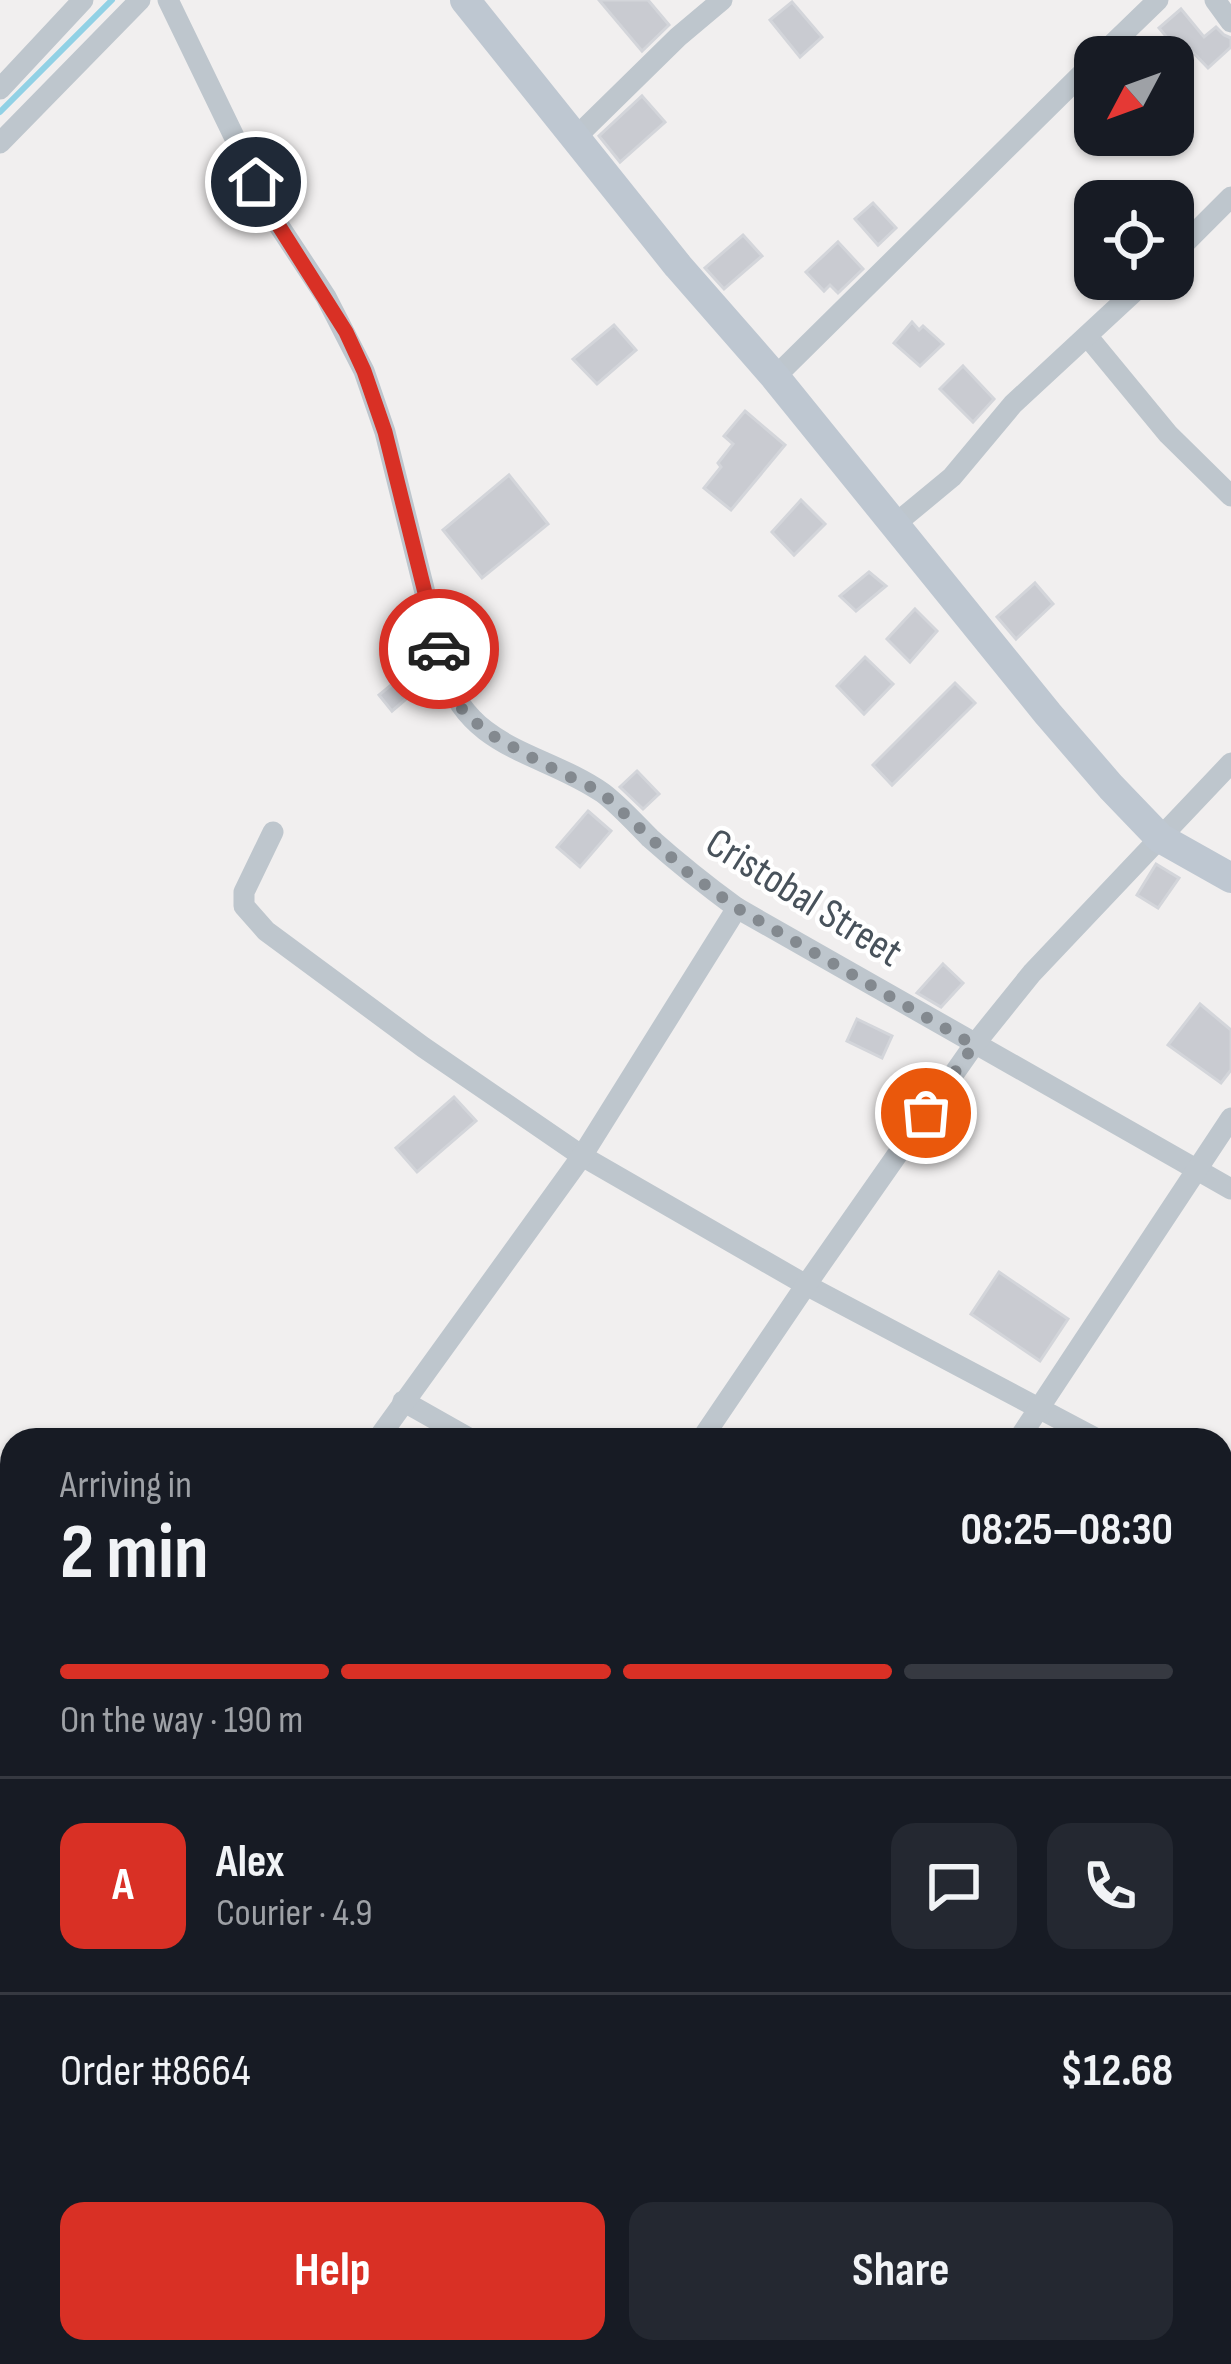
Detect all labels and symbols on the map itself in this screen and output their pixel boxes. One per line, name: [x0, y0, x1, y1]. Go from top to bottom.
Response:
north arrow: [1074, 36, 1194, 156]
pin: [205, 131, 307, 233]
courier: [379, 589, 499, 709]
street label: Cristobal Street: [696, 818, 911, 978]
pin: [875, 1062, 977, 1164]

